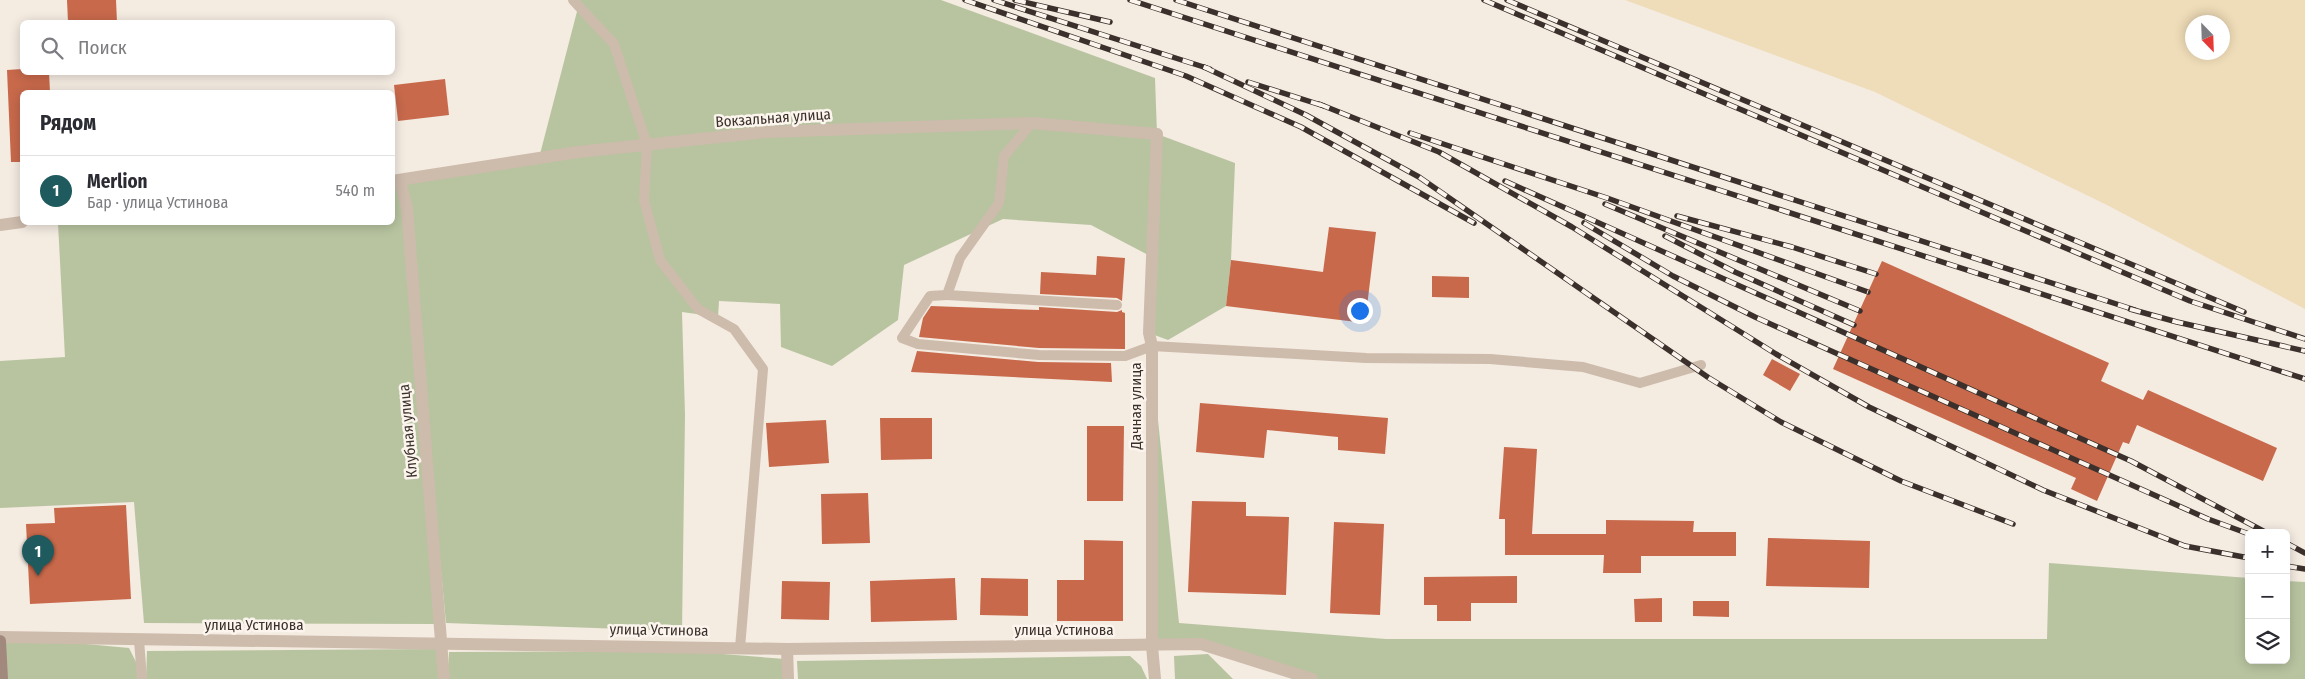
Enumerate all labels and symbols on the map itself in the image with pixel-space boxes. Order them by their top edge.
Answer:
north arrow [2185,15,2230,60]
street label: Вокзальная улица [715,105,831,131]
your location [1347,298,1373,324]
street label: Дачная улица [1127,363,1145,451]
street label: Клубная улица [395,383,421,479]
pin: 1 [22,535,54,576]
street label: улица Устинова [204,616,304,634]
street label: улица Устинова [609,620,709,640]
street label: улица Устинова [1014,621,1114,639]

